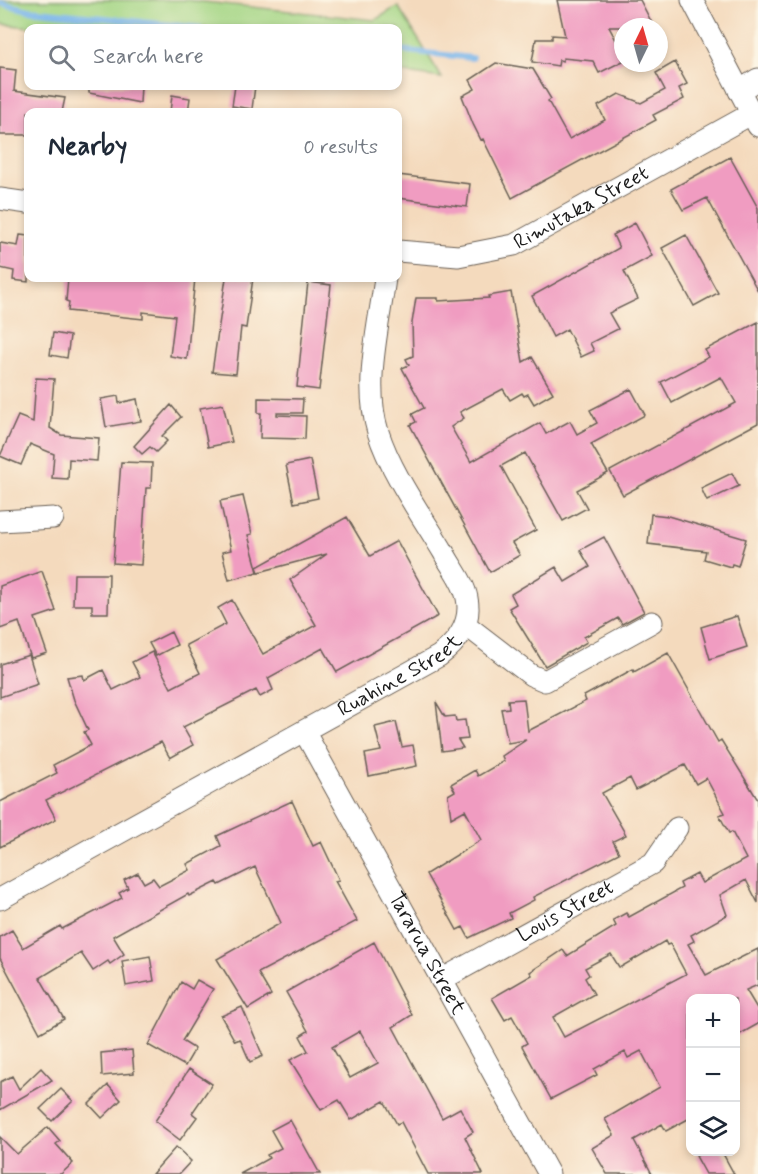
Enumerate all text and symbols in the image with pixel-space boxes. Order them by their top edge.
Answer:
north arrow [614,18,668,72]
search box [24,24,402,90]
icon: search [45,41,78,74]
text: Search here [93,43,204,71]
text: Nearby [48,130,127,164]
text: 0 results [304,134,378,161]
street label: Rimutaka Street [509,159,654,256]
street label: Ruahine Street [332,628,469,723]
street label: Louis Street [512,873,619,949]
street label: Tararua Street [382,887,472,1020]
map controls [686,994,740,1156]
button: + [686,994,740,1048]
button: − [686,1048,740,1102]
button: layers [686,1102,740,1156]

